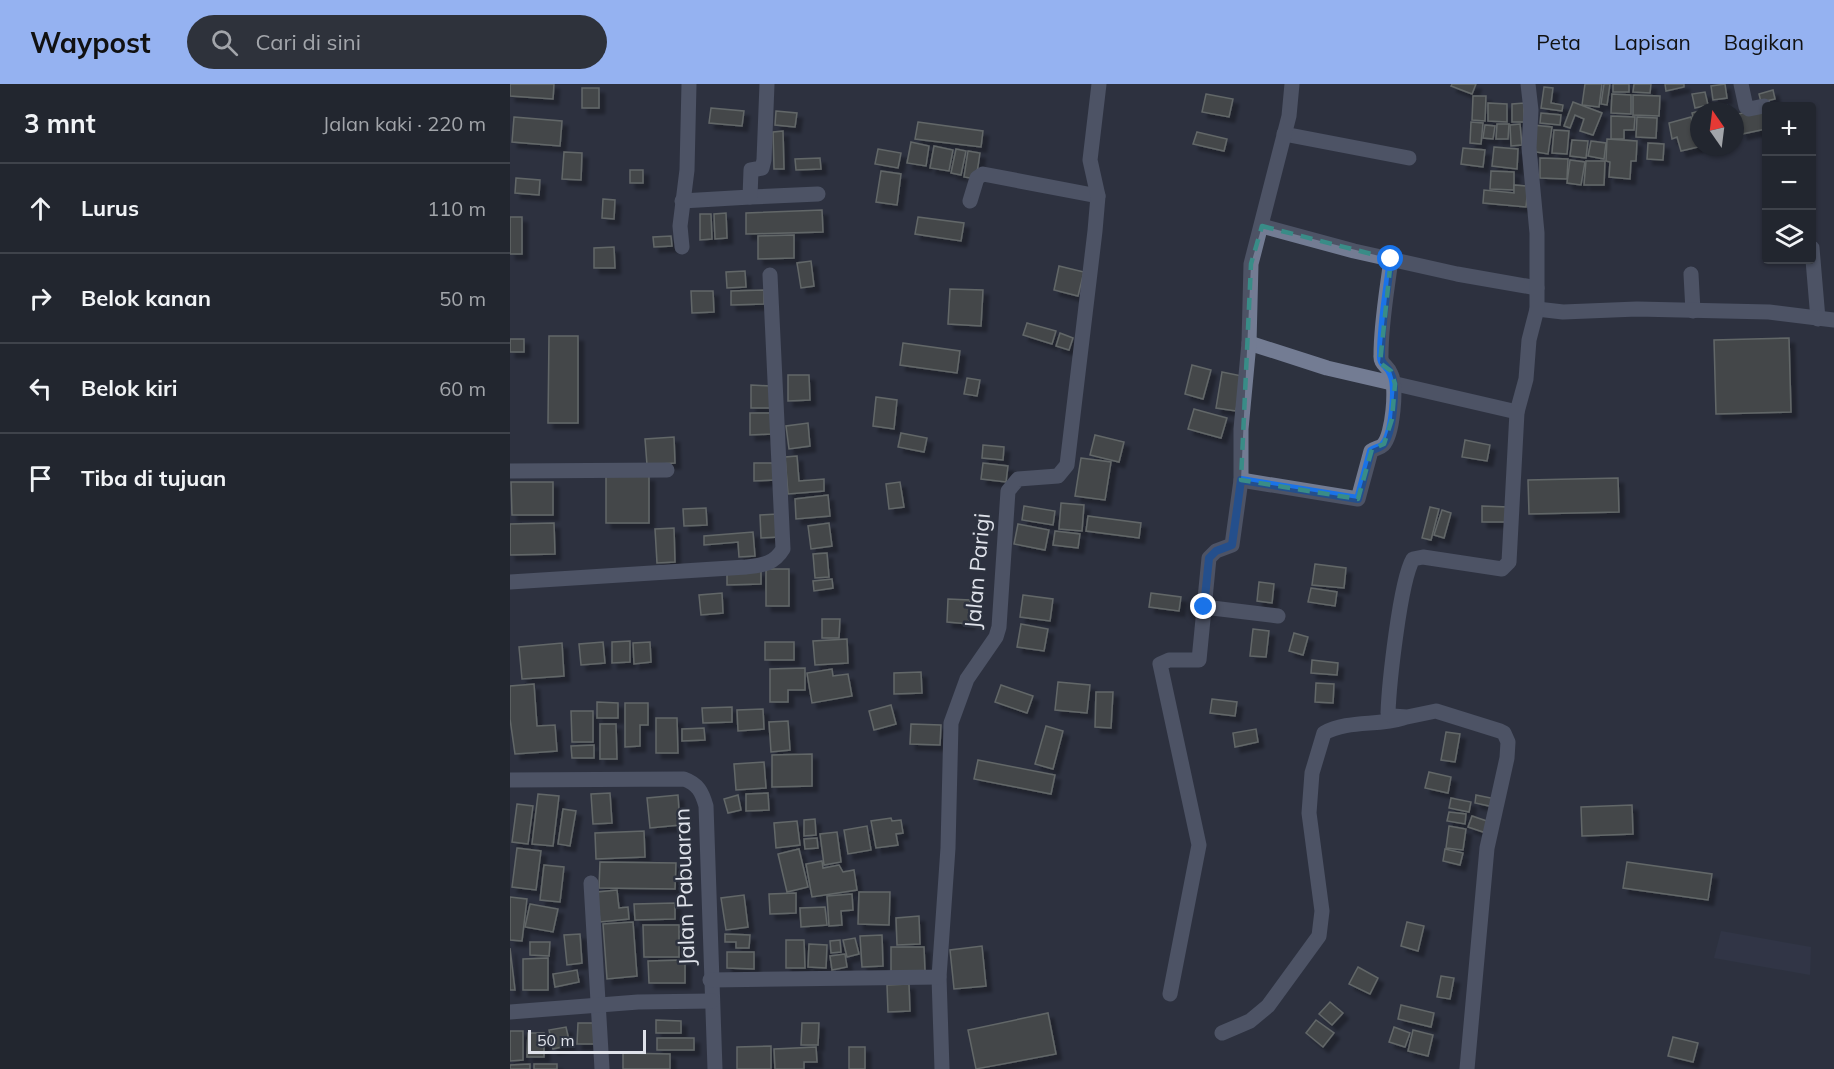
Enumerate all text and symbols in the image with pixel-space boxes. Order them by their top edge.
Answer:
search box [187,15,607,69]
text: Waypost [30,25,151,60]
icon: search [208,26,241,59]
text: Cari di sini [256,28,361,56]
text: Peta [1536,29,1581,55]
text: Lapisan [1614,29,1691,55]
text: Bagikan [1724,29,1804,55]
north arrow [1690,102,1744,156]
map controls [1762,102,1816,264]
button: + [1762,102,1816,156]
text: 3 mnt [24,107,96,140]
text: Jalan kaki · 220 m [323,111,486,136]
button: − [1762,156,1816,210]
icon: ahead [24,192,57,225]
text: Lurus [81,194,139,222]
text: 110 m [427,196,486,221]
button: layers [1762,210,1816,264]
route start [1377,245,1403,271]
icon: right [24,282,57,315]
text: Belok kanan [81,284,211,312]
text: 50 m [439,286,486,311]
icon: left [24,372,57,405]
text: Belok kiri [81,374,177,402]
text: 60 m [439,376,486,401]
icon: arrive [24,462,57,495]
text: Tiba di tujuan [81,464,226,492]
street label: Jalan Parigi [958,512,996,630]
route end [1190,593,1216,619]
street label: Jalan Pabuaran [667,808,701,966]
scale bar [528,1027,646,1054]
text: 50 m [537,1030,574,1050]

